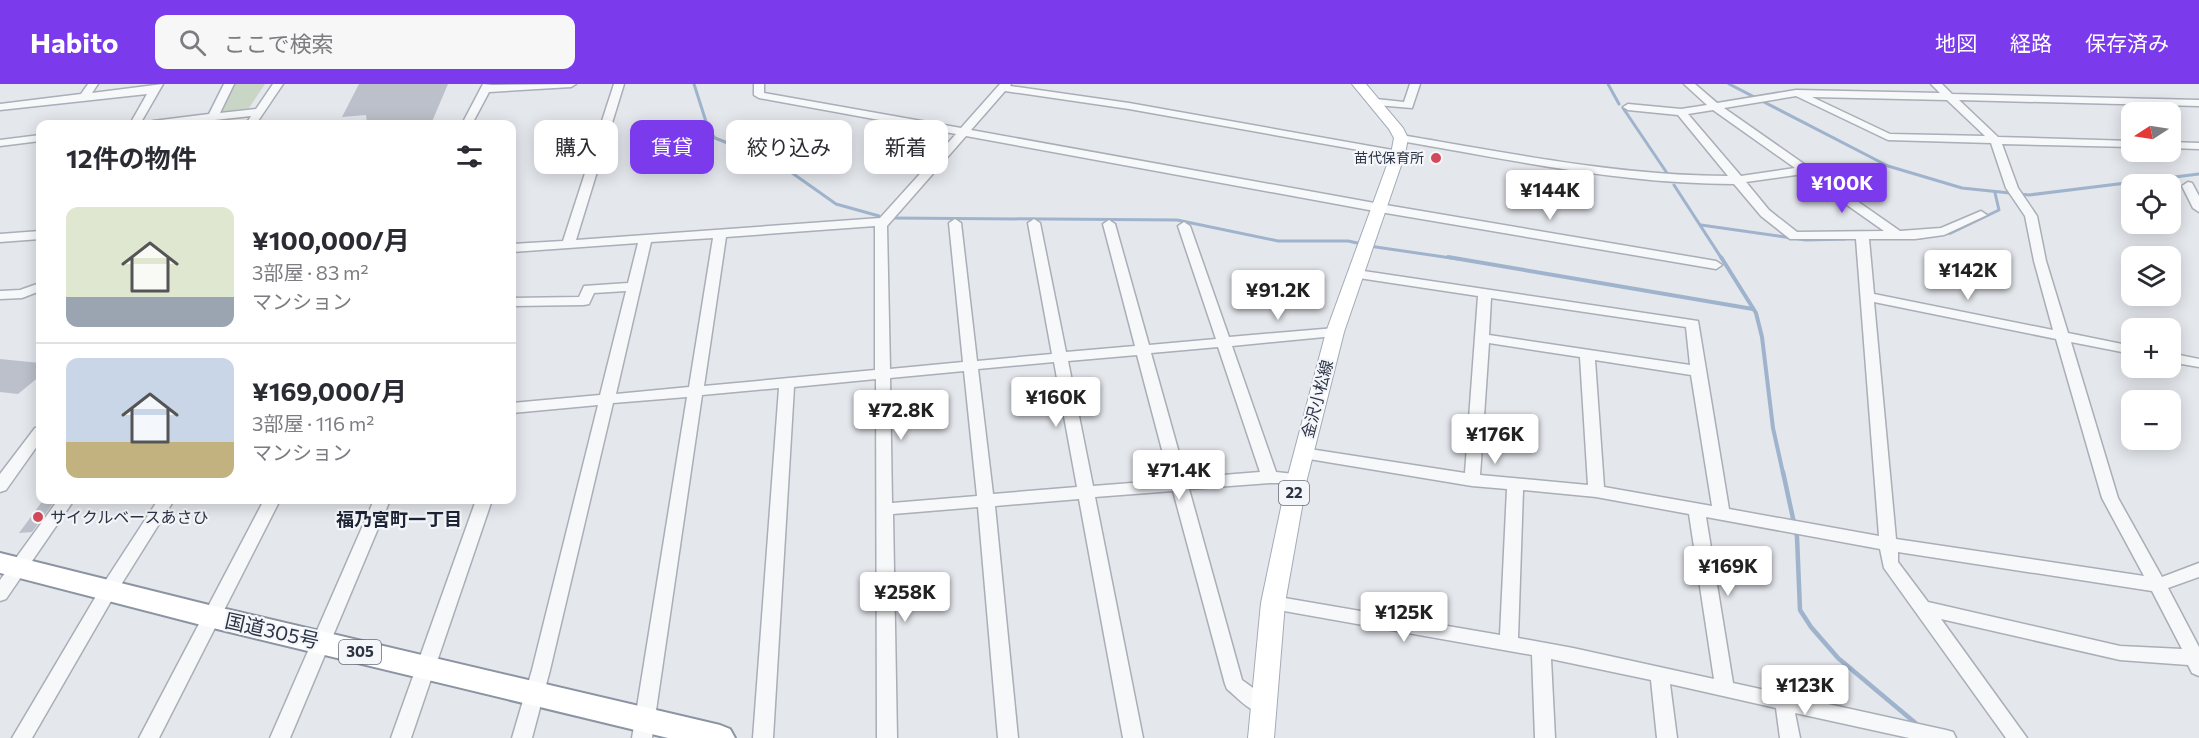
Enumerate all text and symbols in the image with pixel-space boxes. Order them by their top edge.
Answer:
search box [155,15,575,69]
text: Habito [30,25,119,59]
icon: search [176,26,209,59]
text: ここで検索 [224,30,334,57]
text: 地図 [1935,30,1977,55]
text: 経路 [2010,30,2052,55]
text: 保存済み [2085,30,2169,55]
north arrow [2121,102,2181,162]
map controls [2121,102,2181,450]
chip: 購入 [534,120,618,174]
chip: 賃貸 [630,120,714,174]
chip: 絞り込み [726,120,852,174]
chip: 新着 [864,120,948,174]
icon: filters [453,140,486,173]
text: 12件の物件 [66,142,197,173]
place label: 苗代保育所 [1354,149,1424,166]
marker: 苗代保育所 [1429,151,1443,165]
pin: ¥100K [1800,163,1884,214]
pin: ¥144K [1508,170,1592,221]
text: ¥100K [1811,170,1873,194]
button: locate [2121,174,2181,234]
text: ¥144K [1520,177,1580,201]
text: ¥100,000/月 [252,224,410,255]
icon: home [114,231,186,303]
button: layers [2121,246,2181,306]
pin: ¥142K [1926,250,2010,301]
text: ¥142K [1938,257,1998,281]
text: 3部屋 · 83 m² [252,260,369,284]
pin: ¥91.2K [1229,270,1327,321]
text: ¥91.2K [1246,277,1310,301]
text: マンション [252,289,352,313]
button: + [2121,318,2181,378]
street label: 金沢小松線 [1297,358,1336,440]
text: ¥169,000/月 [252,375,407,406]
pin: ¥160K [1014,377,1098,428]
icon: home [114,382,186,454]
text: ¥160K [1025,384,1087,408]
pin: ¥72.8K [852,390,950,441]
button: − [2121,390,2181,450]
text: ¥72.8K [868,397,934,421]
text: 3部屋 · 116 m² [252,411,374,435]
pin: ¥176K [1453,414,1537,465]
text: ¥176K [1465,421,1525,445]
text: マンション [252,440,352,464]
pin: ¥71.4K [1130,450,1228,501]
text: ¥71.4K [1147,457,1211,481]
road number: 22 [1279,481,1309,505]
place label: サイクルベースあさひ [50,507,208,526]
district label: 福乃宮町一丁目 [336,508,462,530]
marker: サイクルベースあさひ [31,510,45,524]
pin: ¥169K [1686,546,1770,597]
text: ¥169K [1698,553,1758,577]
pin: ¥258K [863,572,947,623]
text: ¥258K [874,579,936,603]
pin: ¥125K [1362,592,1446,643]
text: ¥125K [1375,599,1433,623]
street label: 国道305号 [223,608,322,653]
road number: 305 [339,640,381,664]
pin: ¥123K [1763,665,1847,716]
text: ¥123K [1776,672,1834,696]

